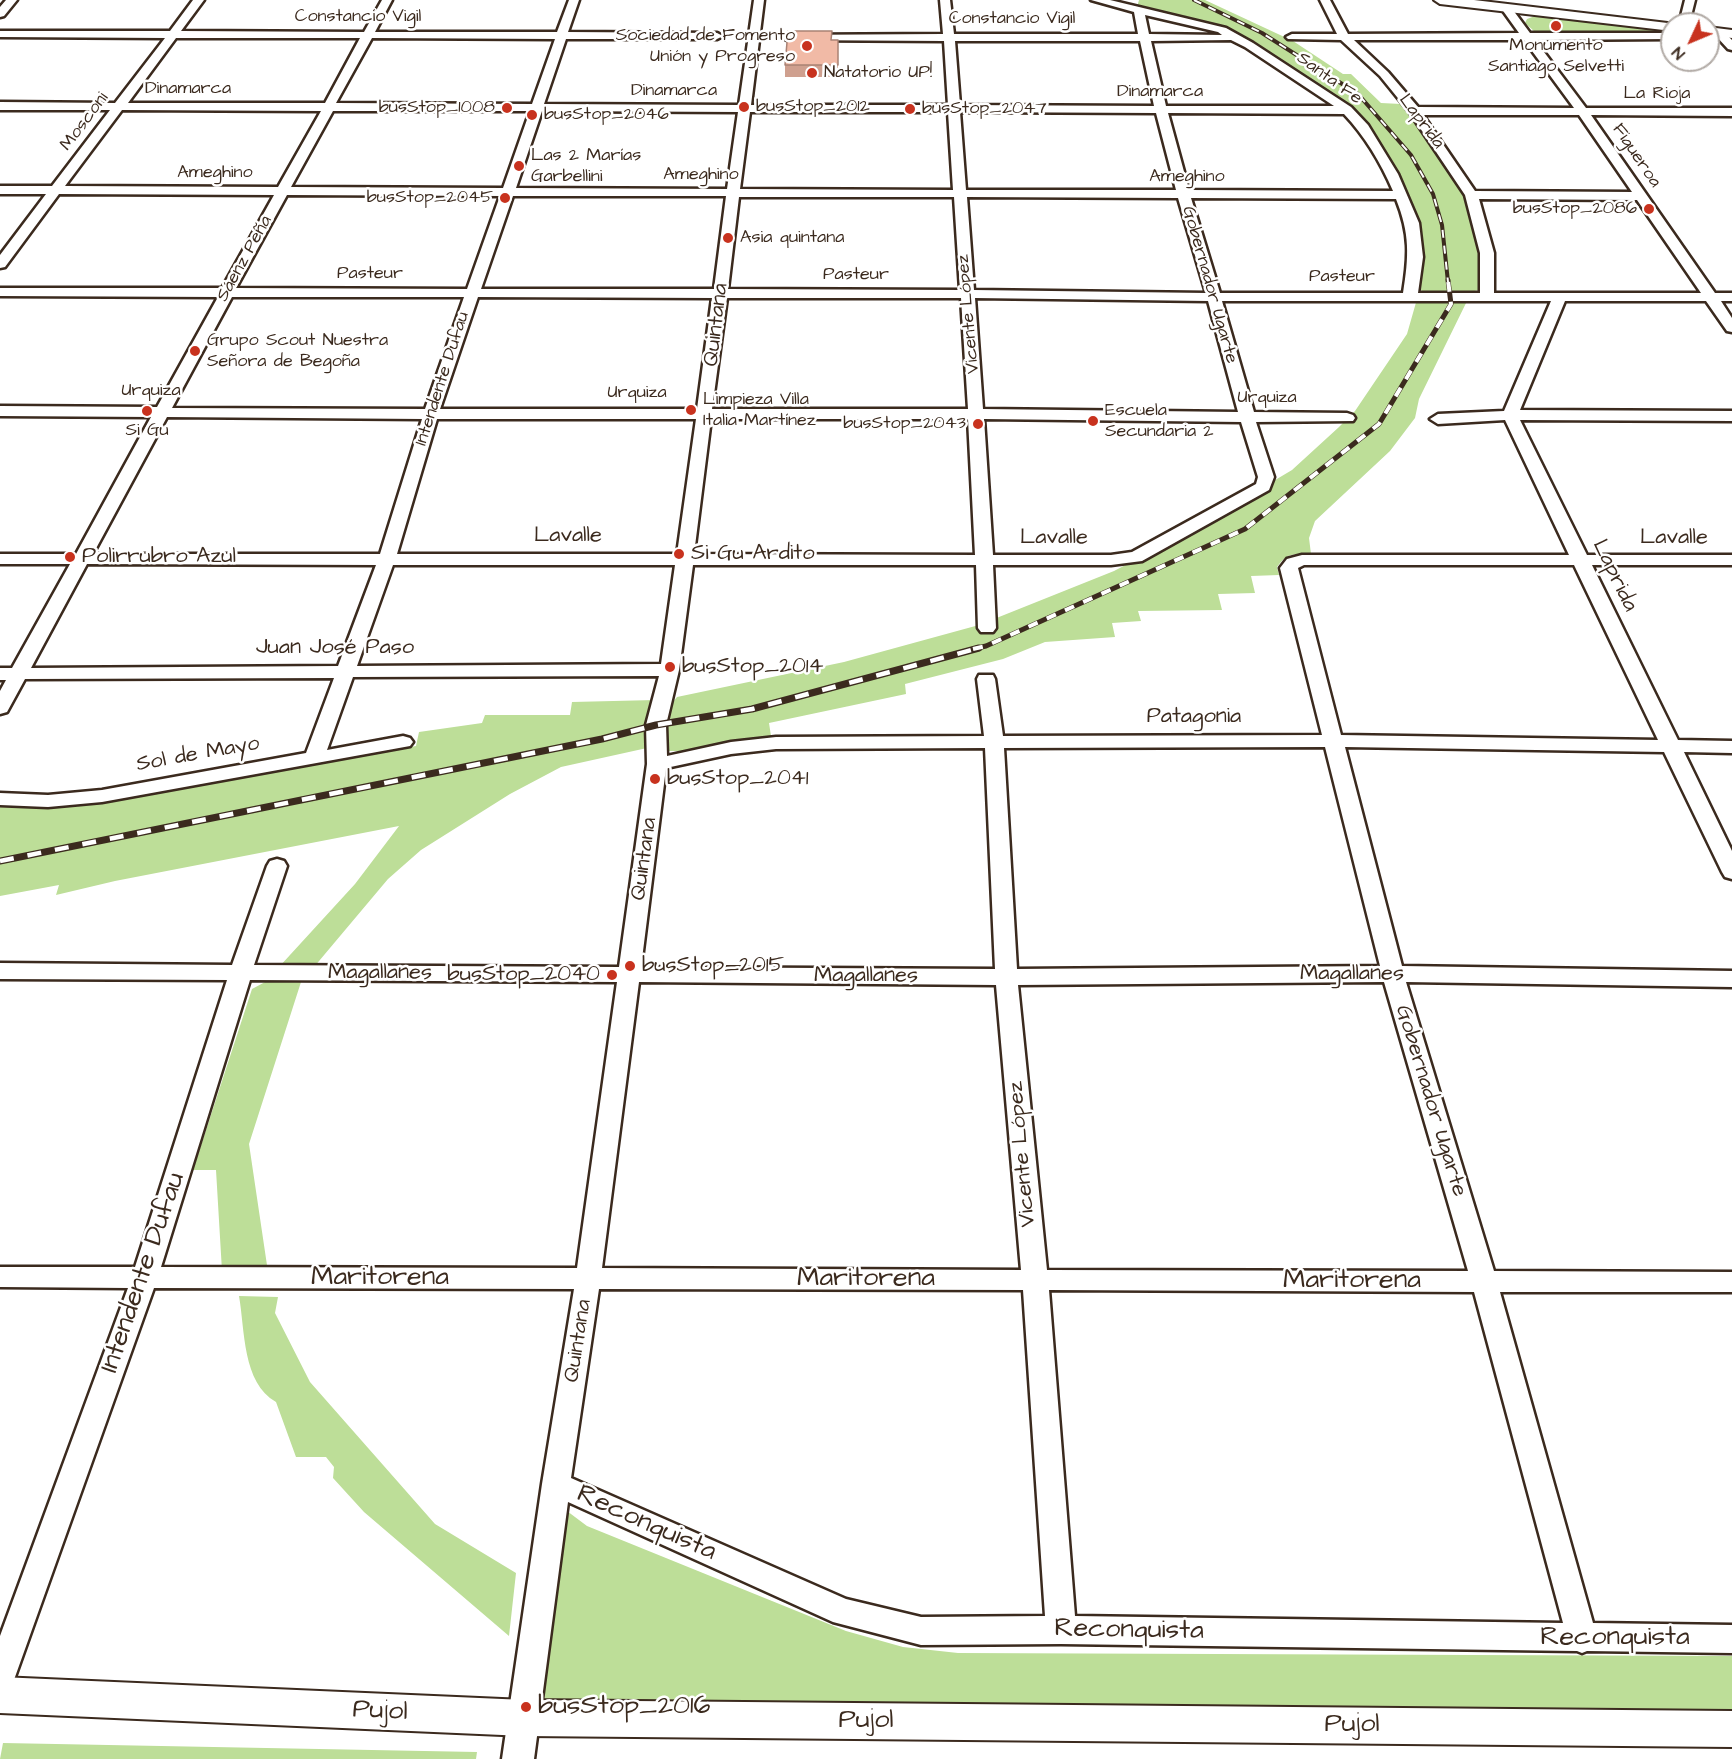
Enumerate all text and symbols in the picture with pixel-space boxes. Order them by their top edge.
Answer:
street label: Constancio Vigil [295,6,421,28]
street label: Constancio Vigil [949,8,1075,30]
north arrow [1660,12,1720,72]
marker: Monumento Santiago Selvetti [1549,19,1563,33]
place label: Sociedad de Fomento Unión y Progreso [616,25,795,68]
place label: Monumento Santiago Selvetti [1488,35,1624,78]
marker: Sociedad de Fomento Unión y Progreso [800,39,814,53]
text: N [1667,42,1690,64]
street label: Santa Fe [1292,48,1366,110]
place label: Natatorio UP! [824,62,932,84]
marker: Natatorio UP! [805,66,819,80]
street label: Dinamarca [145,78,231,100]
street label: Dinamarca [631,80,717,102]
street label: Dinamarca [1117,81,1203,103]
street label: La Rioja [1624,83,1690,105]
street label: Mosconi [56,89,114,155]
street label: Laprida [1394,90,1448,154]
place label: busStop_2012 [756,96,870,118]
place label: busStop_1008 [379,97,495,119]
place label: busStop_2047 [922,98,1047,120]
marker: busStop_2012 [737,100,751,114]
marker: busStop_1008 [500,101,514,115]
marker: busStop_2047 [903,102,917,116]
place label: busStop_2046 [544,104,669,126]
marker: busStop_2046 [525,108,539,122]
street label: Figueroa [1607,120,1665,192]
place label: Las 2 Marías Garbellini [531,145,641,188]
marker: Las 2 Marías Garbellini [512,159,526,173]
street label: Ameghino [177,162,253,184]
street label: Ameghino [663,164,739,186]
street label: Ameghino [1149,166,1225,188]
place label: busStop_2045 [367,187,493,209]
marker: busStop_2045 [498,191,512,205]
place label: busStop_2086 [1513,198,1637,220]
marker: busStop_2086 [1642,202,1656,216]
street label: Gobernador Ugarte [1176,204,1242,366]
street label: Sáenz Peña [213,212,277,306]
place label: Asia quintana [740,227,844,249]
marker: Asia quintana [721,231,735,245]
street label: Vicente López [953,253,985,375]
street label: Pasteur [337,263,403,285]
street label: Pasteur [823,264,889,286]
street label: Pasteur [1309,266,1375,288]
street label: Quintana [699,282,735,368]
street label: Intendente Dufau [411,309,475,449]
place label: Grupo Scout Nuestra Señora de Begoña [207,330,388,372]
marker: Grupo Scout Nuestra Señora de Begoña [188,344,202,358]
street label: Urquiza [121,380,181,402]
street label: Urquiza [607,382,667,404]
street label: Urquiza [1237,387,1297,409]
place label: Limpieza Villa Italia Martínez [703,389,816,432]
place label: Escuela Secundaria 2 [1105,400,1214,442]
marker: Limpieza Villa Italia Martínez [684,403,698,417]
marker: Si Gu [140,404,154,418]
place label: busStop_2043 [843,413,966,435]
marker: Escuela Secundaria 2 [1086,414,1100,428]
marker: busStop_2043 [971,417,985,431]
place label: Si Gu [125,420,169,442]
street label: Lavalle [534,523,602,549]
street label: Lavalle [1020,525,1088,551]
street label: Lavalle [1640,525,1708,551]
street label: Laprida [1585,536,1643,616]
place label: Si Gu Ardito [691,541,815,567]
place label: Polirrubro Azul [82,544,236,570]
marker: Si Gu Ardito [672,547,686,561]
marker: Polirrubro Azul [63,550,77,564]
street label: Juan José Paso [256,635,414,661]
place label: busStop_2014 [682,654,824,680]
marker: busStop_2014 [663,660,677,674]
street label: Patagonia [1147,704,1241,730]
street label: Sol de Mayo [134,731,262,779]
place label: busStop_2041 [667,766,809,792]
marker: busStop_2041 [648,772,662,786]
street label: Quintana [626,816,664,902]
place label: busStop_2015 [642,953,784,979]
marker: busStop_2015 [623,959,637,973]
street label: Magallanes [328,960,432,986]
street label: Magallanes [1300,961,1404,987]
place label: busStop_2040 [447,962,600,988]
street label: Magallanes [814,963,918,989]
marker: busStop_2040 [605,968,619,982]
street label: Gobernador Ugarte [1388,1002,1472,1200]
street label: Vicente López [1003,1080,1043,1228]
street label: Intendente Dufau [95,1169,193,1377]
street label: Maritorena [311,1262,449,1294]
street label: Maritorena [797,1263,935,1295]
street label: Maritorena [1283,1265,1421,1297]
street label: Quintana [559,1298,599,1384]
street label: Reconquista [571,1479,721,1569]
street label: Reconquista [1054,1613,1204,1649]
street label: Reconquista [1540,1622,1690,1654]
place label: busStop_2016 [538,1691,710,1723]
street label: Pujol [352,1694,408,1730]
marker: busStop_2016 [519,1700,533,1714]
street label: Pujol [838,1705,894,1737]
street label: Pujol [1324,1709,1380,1741]

